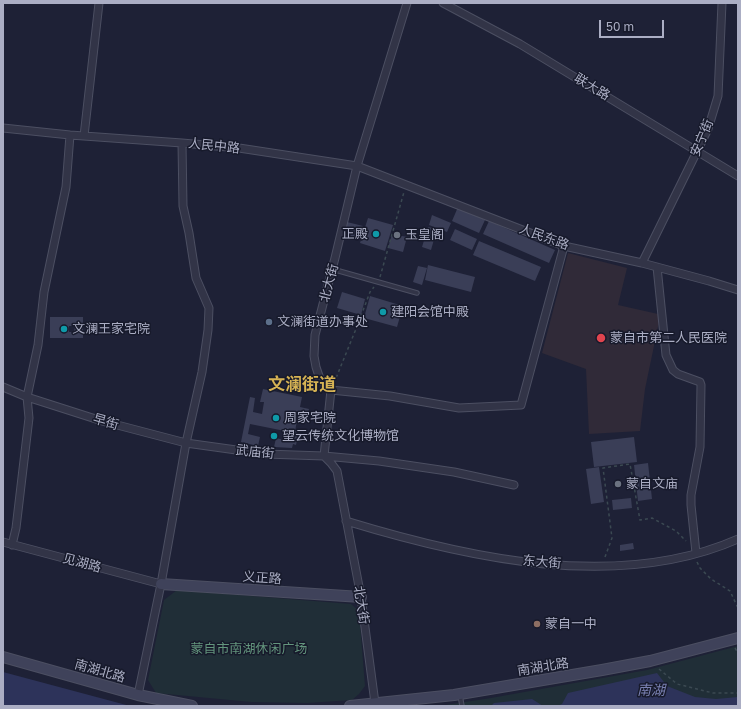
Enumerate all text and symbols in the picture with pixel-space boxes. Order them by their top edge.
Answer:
scale bar [601,12,666,38]
text: 50 m [606,19,634,34]
street label: 联大路 [571,70,613,104]
street label: 安宁街 [687,117,717,159]
street label: 人民中路 [187,136,241,156]
street label: 人民东路 [517,221,571,253]
place label: 正殿 [342,226,368,242]
place label: 玉皇阁 [405,227,444,243]
marker: 正殿 [371,229,381,239]
marker: 玉皇阁 [392,230,402,240]
street label: 北大街 [316,262,342,304]
place label: 建阳会馆中殿 [391,304,469,320]
marker: 建阳会馆中殿 [378,307,388,317]
place label: 文澜街道办事处 [277,314,368,330]
marker: 文澜街道办事处 [264,317,274,327]
place label: 文澜王家宅院 [72,321,150,337]
marker: 文澜王家宅院 [59,324,69,334]
place label: 蒙自市第二人民医院 [610,330,727,346]
marker: 蒙自市第二人民医院 [595,332,607,344]
district label: 文澜街道 [268,375,336,395]
place label: 周家宅院 [284,410,336,426]
street label: 早街 [91,411,121,433]
marker: 周家宅院 [271,413,281,423]
place label: 望云传统文化博物馆 [282,428,399,444]
marker: 望云传统文化博物馆 [269,431,279,441]
street label: 武庙街 [235,442,275,462]
place label: 蒙自文庙 [626,476,678,492]
marker: 蒙自文庙 [613,479,623,489]
street label: 见湖路 [61,550,103,576]
street label: 东大街 [522,553,562,571]
street label: 义正路 [242,569,282,587]
street label: 北大街 [350,585,372,625]
place label: 蒙自一中 [545,616,597,632]
marker: 蒙自一中 [532,619,542,629]
park label: 蒙自市南湖休闲广场 [191,641,307,657]
street label: 南湖北路 [516,655,570,679]
street label: 南湖北路 [73,656,127,686]
water label: 南湖 [637,683,665,699]

